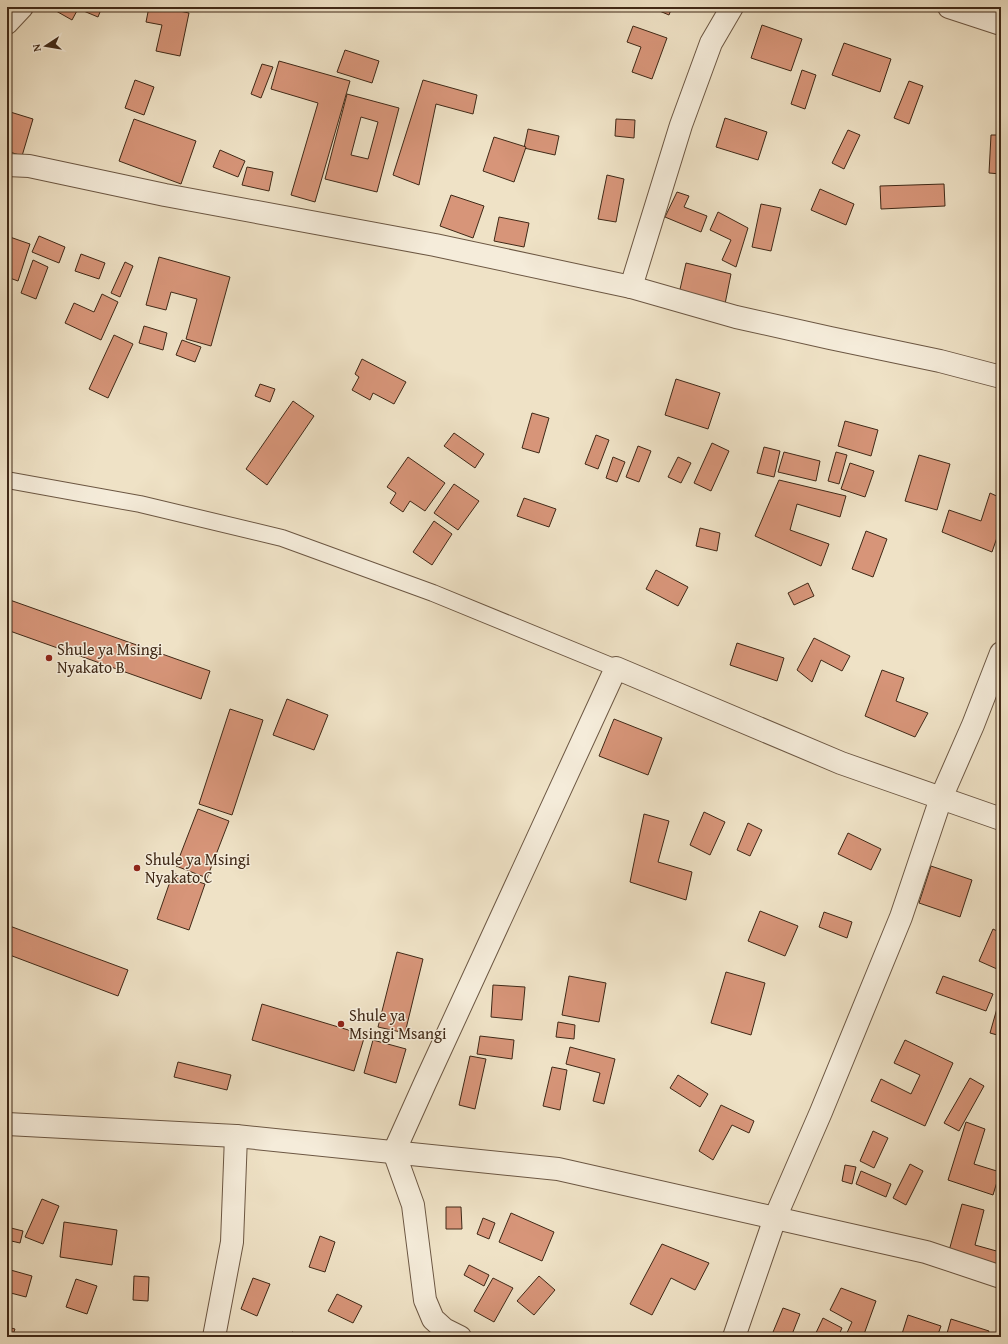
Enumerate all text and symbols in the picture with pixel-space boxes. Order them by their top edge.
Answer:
north arrow [26,26,66,66]
text: N [27,42,45,53]
place label: Shule ya Msingi Nyakato B [57,637,163,679]
marker: Shule ya Msingi Nyakato B [44,653,54,663]
place label: Shule ya Msingi Nyakato C [145,847,251,889]
marker: Shule ya Msingi Nyakato C [132,863,142,873]
place label: Shule ya Msingi Msangi [349,1003,447,1045]
marker: Shule ya Msingi Msangi [336,1019,346,1029]

